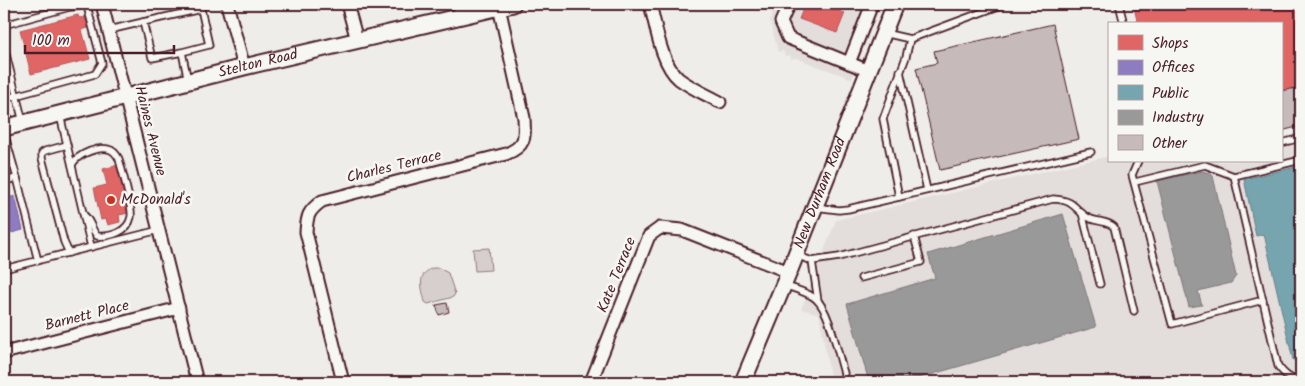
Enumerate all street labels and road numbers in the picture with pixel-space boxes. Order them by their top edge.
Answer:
street label: Stelton Road [216,43,301,85]
street label: Haines Avenue [127,83,173,179]
street label: New Durham Road [787,133,853,252]
street label: Charles Terrace [344,144,444,190]
street label: Kate Terrace [591,233,643,316]
street label: Barnett Place [42,294,132,338]

